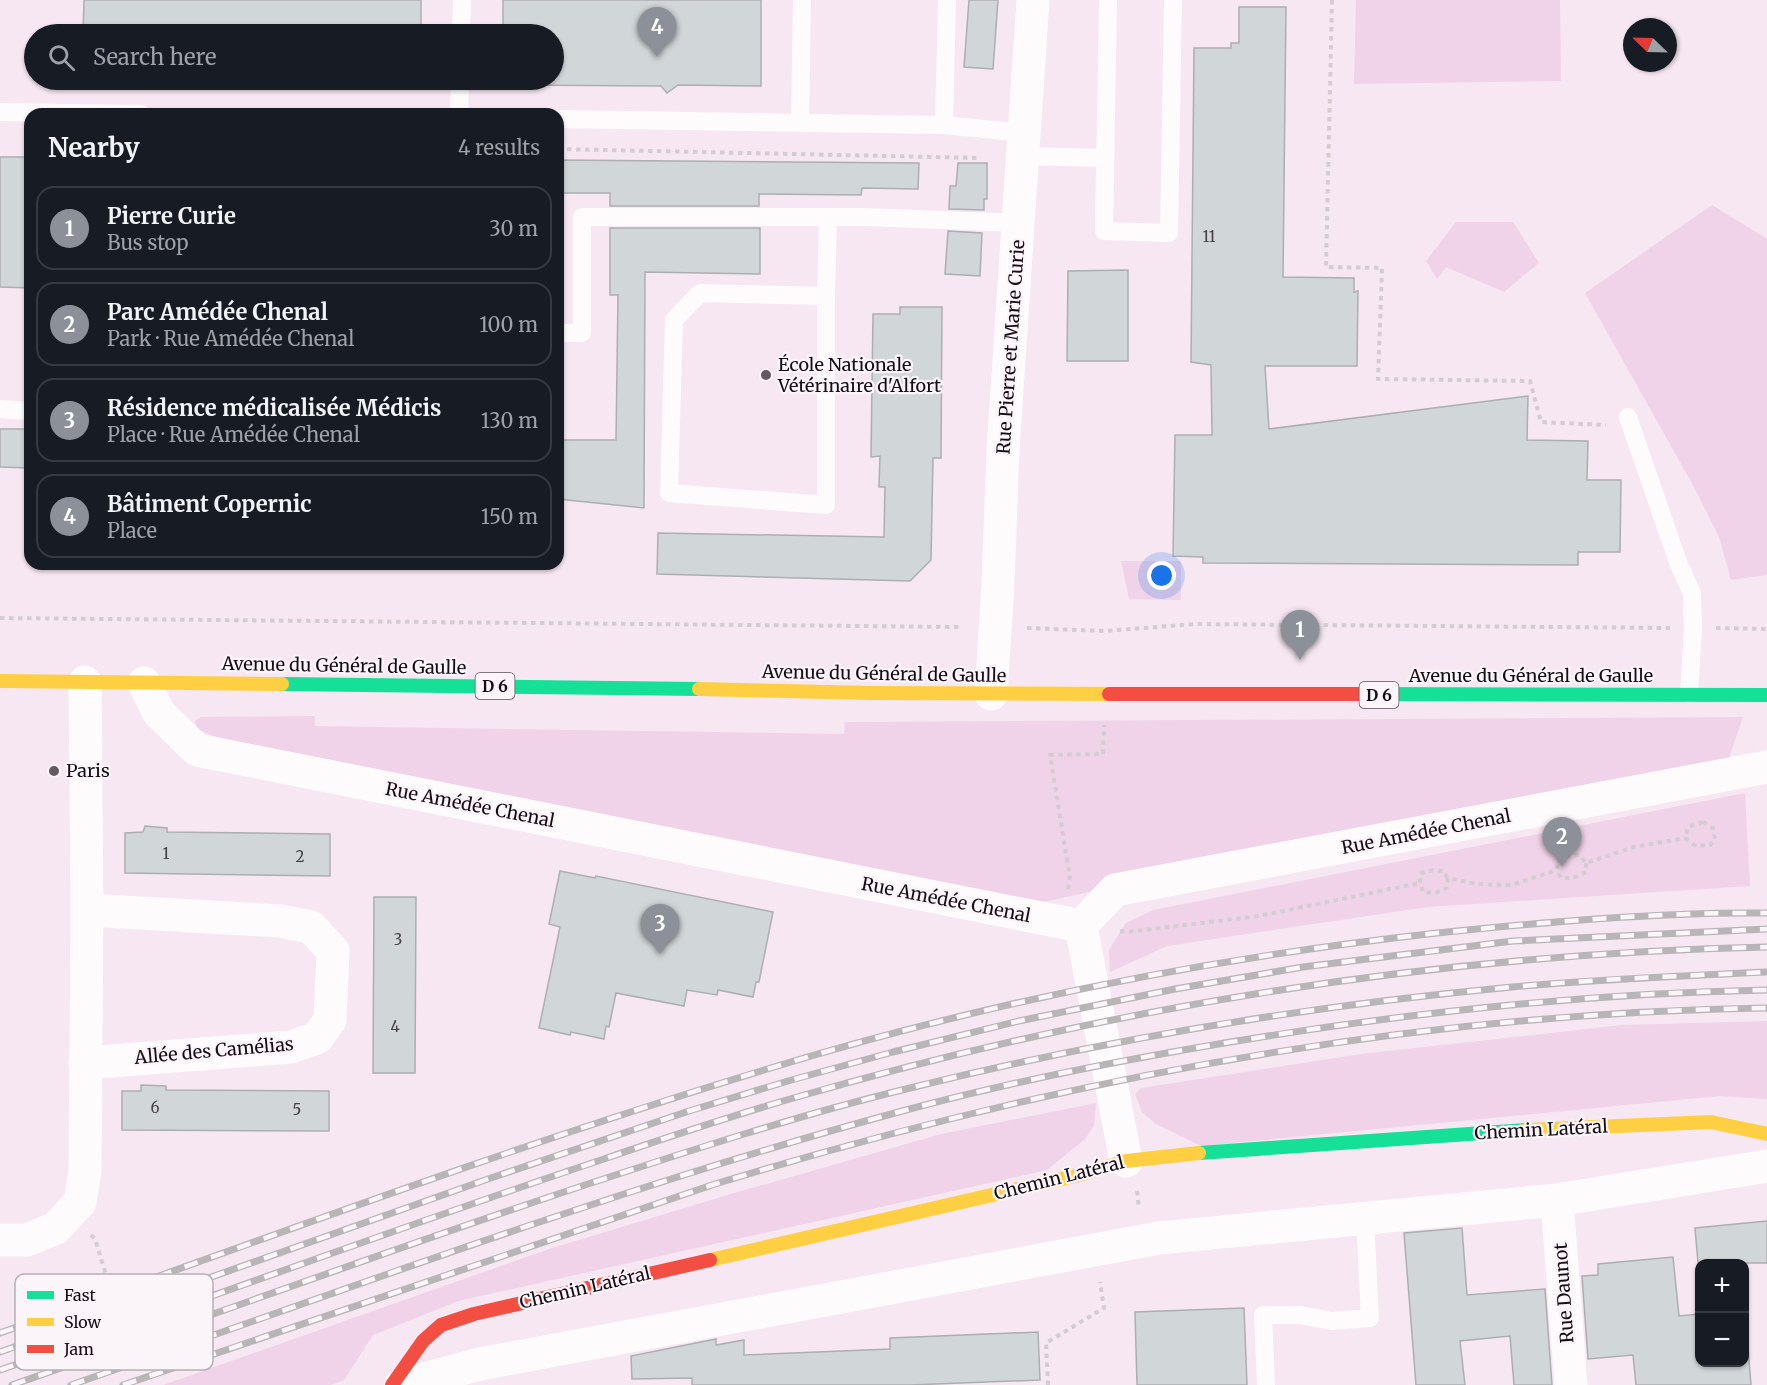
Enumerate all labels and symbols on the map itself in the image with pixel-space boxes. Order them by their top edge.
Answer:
pin: 4 [638,8,676,57]
north arrow [1623,18,1677,72]
house number: 11 [1202,227,1216,246]
street label: Rue Pierre et Marie Curie [992,239,1029,455]
place label: École Nationale Vétérinaire d'Alfort [777,353,941,397]
marker: École Nationale Vétérinaire d'Alfort [759,368,773,382]
your location [1147,561,1176,590]
pin: 1 [1280,610,1320,660]
street label: Avenue du Général de Gaulle [221,652,466,679]
street label: Avenue du Général de Gaulle [761,660,1006,687]
street label: Avenue du Général de Gaulle [1408,664,1653,687]
road number: D 6 [476,673,514,699]
road number: D 6 [1360,682,1398,708]
place label: Paris [66,759,110,782]
marker: Paris [47,764,61,778]
street label: Rue Amédée Chenal [383,777,557,832]
street label: Rue Amédée Chenal [1339,804,1513,859]
pin: 2 [1542,818,1582,867]
house number: 1 [163,844,170,863]
house number: 2 [296,847,305,866]
street label: Rue Amédée Chenal [859,872,1033,927]
pin: 3 [640,904,680,954]
house number: 3 [394,930,402,949]
house number: 4 [390,1017,400,1036]
street label: Allée des Camélias [132,1032,295,1069]
house number: 6 [150,1098,160,1117]
house number: 5 [293,1100,301,1119]
street label: Chemin Latéral [1474,1115,1609,1144]
street label: Chemin Latéral [991,1150,1127,1205]
street label: Rue Daunot [1549,1242,1578,1344]
street label: Chemin Latéral [517,1261,653,1314]
legend [15,1274,213,1370]
text: Fast [64,1285,97,1305]
text: Slow [64,1312,102,1332]
text: Jam [63,1339,94,1359]

